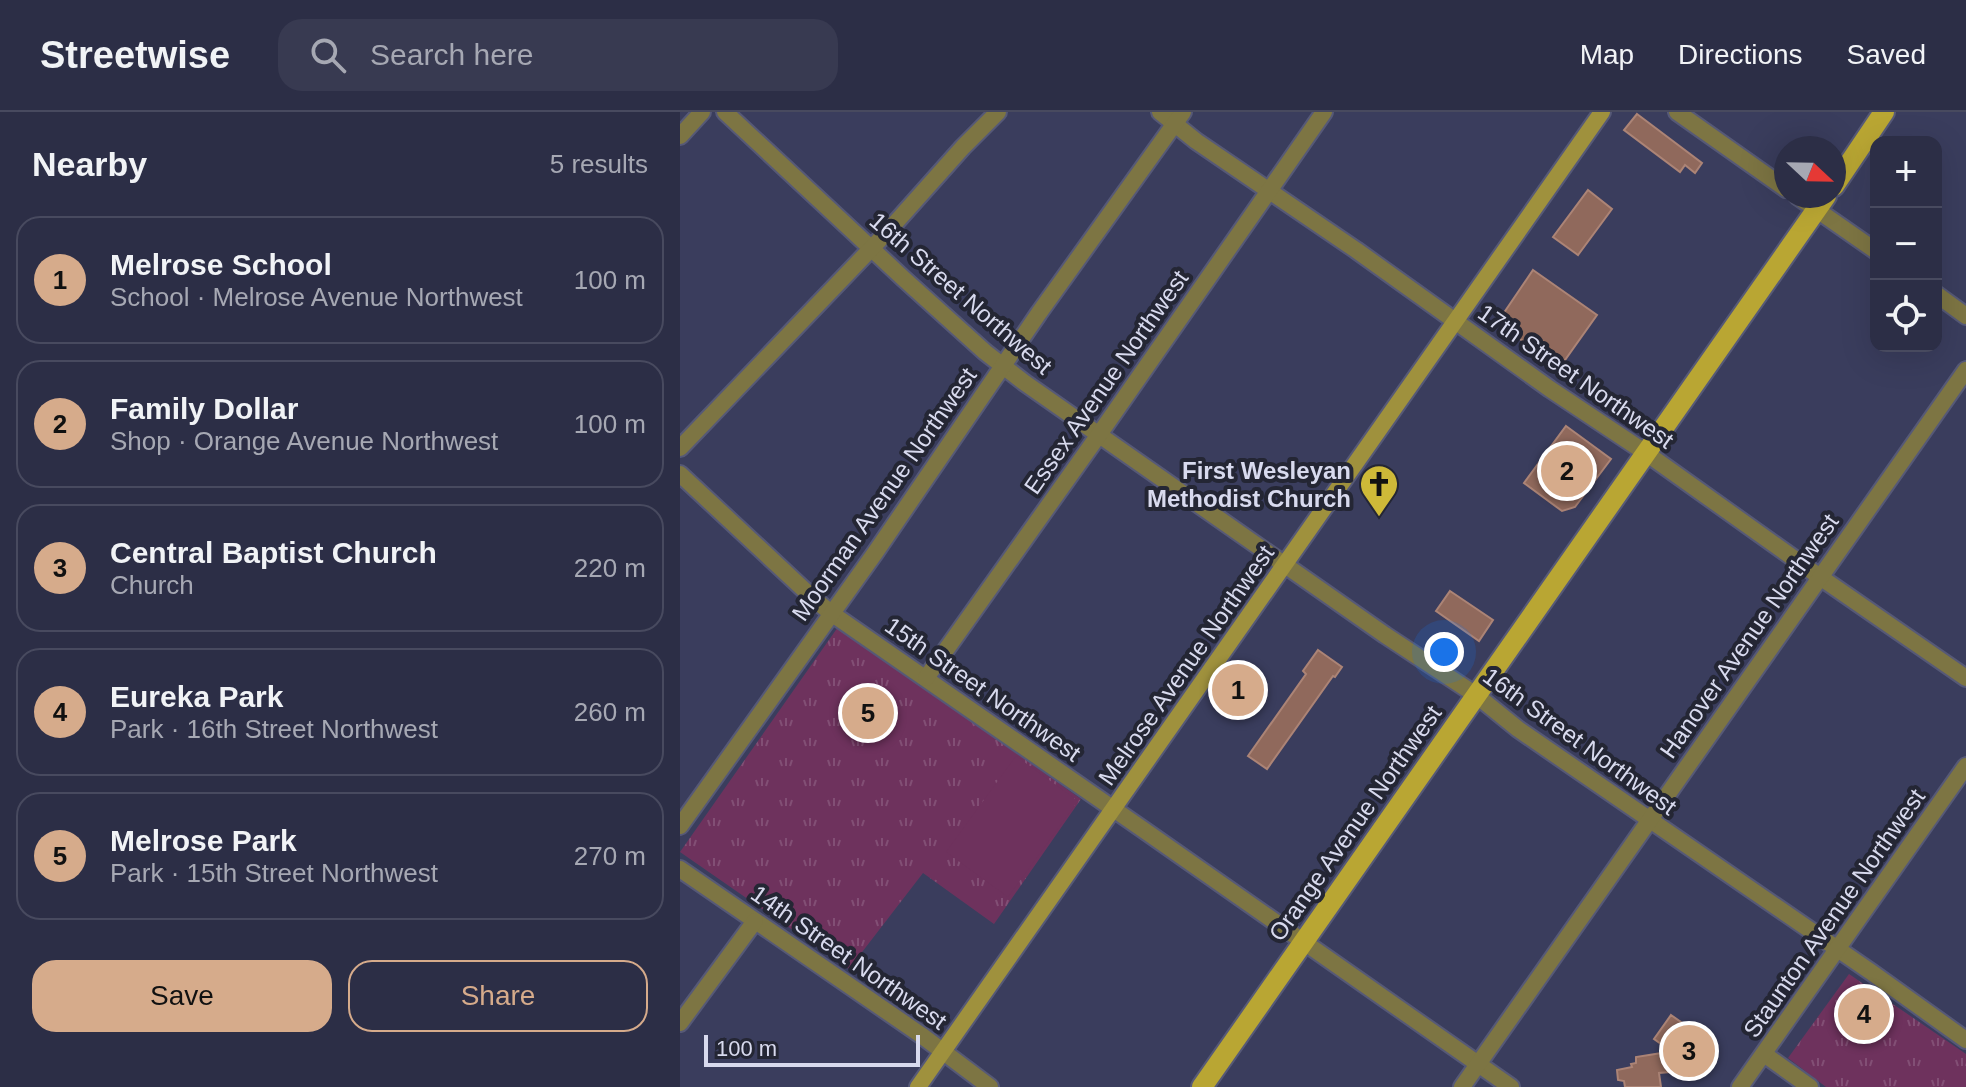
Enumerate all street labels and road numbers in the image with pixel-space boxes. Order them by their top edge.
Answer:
street label: 16th Street Northwest [865,207,1058,380]
street label: Essex Avenue Northwest [1019,265,1194,499]
street label: 17th Street Northwest [1473,298,1679,454]
street label: Moorman Avenue Northwest [786,362,982,626]
street label: Hanover Avenue Northwest [1654,509,1844,763]
street label: Melrose Avenue Northwest [1093,540,1279,790]
street label: 15th Street Northwest [880,611,1086,767]
street label: 16th Street Northwest [1478,662,1682,820]
street label: Orange Avenue Northwest [1263,700,1447,946]
street label: Staunton Avenue Northwest [1738,783,1930,1042]
street label: 14th Street Northwest [746,879,952,1035]

